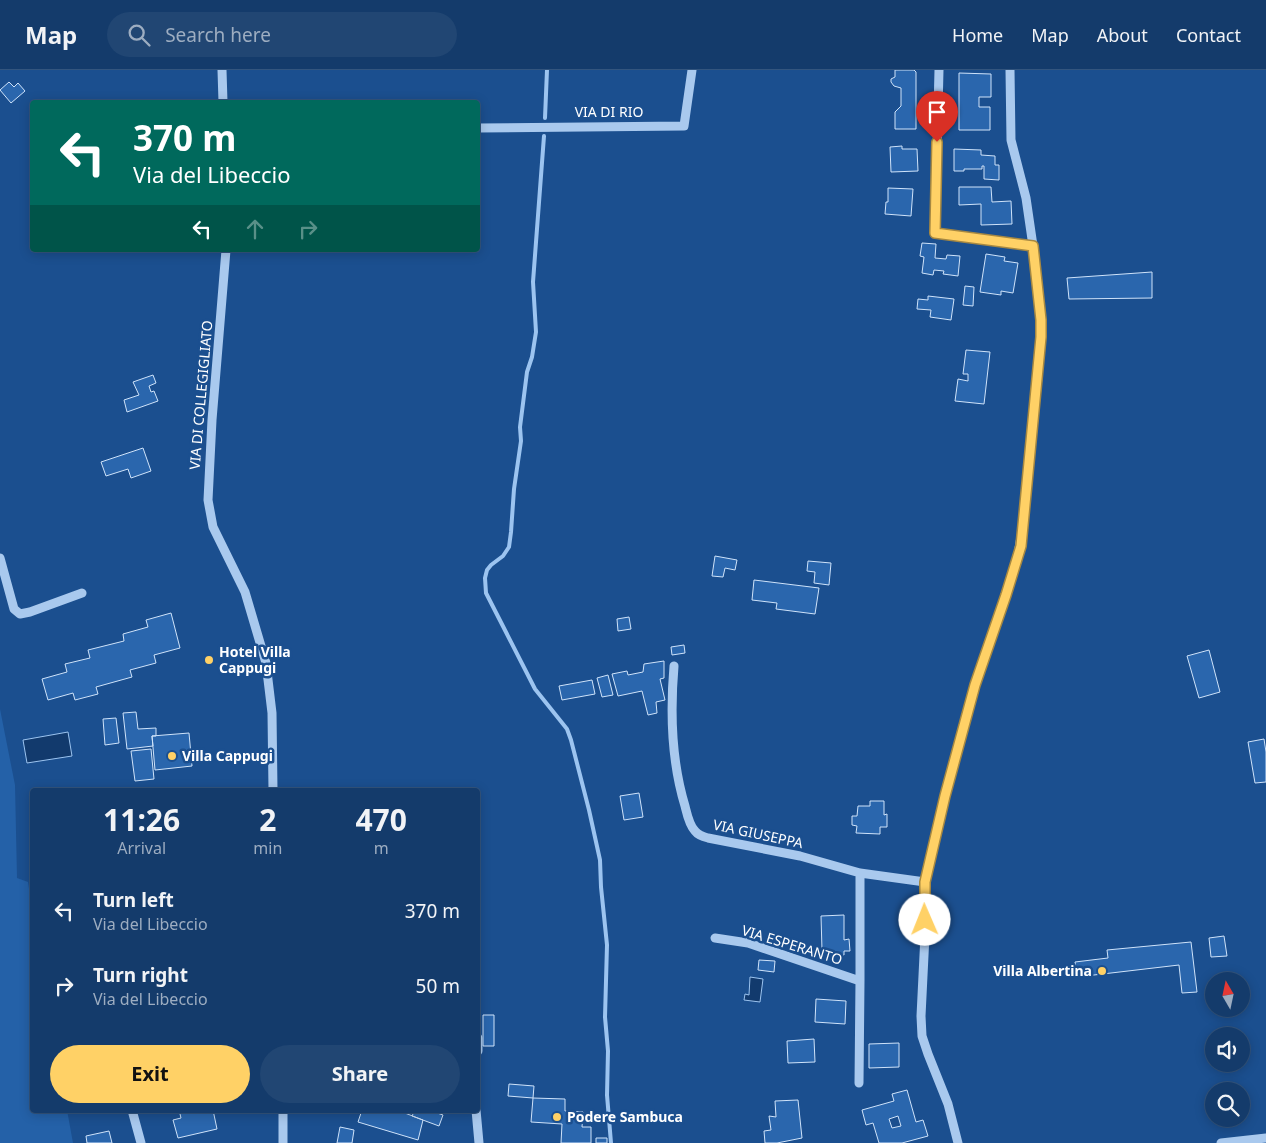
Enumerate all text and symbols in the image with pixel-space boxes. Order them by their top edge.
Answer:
search box [107,12,457,57]
text: Map [25,18,77,51]
icon: search [125,21,153,49]
text: Search here [165,22,271,48]
text: Home [952,23,1003,47]
text: Map [1031,23,1069,47]
text: About [1097,23,1148,47]
text: Contact [1176,23,1241,47]
pin [916,91,958,142]
icon: arrive [923,98,951,126]
street label: VIA DI RIO [575,102,643,121]
text: 370 m [133,114,236,161]
icon: left [50,120,115,185]
text: Via del Libeccio [133,159,291,189]
icon: left [188,215,216,243]
icon: ahead [241,215,269,243]
icon: right [294,215,322,243]
street label: VIA DI COLLEGIGLIATO [185,319,217,470]
place label: Hotel Villa Cappugi [219,642,291,677]
marker: Hotel Villa Cappugi [203,654,215,666]
place label: Villa Cappugi [182,746,273,765]
marker: Villa Cappugi [166,750,178,762]
text: 11:26 [103,799,180,840]
text: 2 [259,799,276,840]
text: 470 [355,799,407,840]
street label: VIA GIUSEPPA [711,815,805,852]
text: Arrival [117,837,166,859]
text: min [253,837,282,859]
text: m [374,837,389,859]
text: Turn left [93,887,174,913]
position arrow [898,893,950,945]
icon: left [50,897,78,925]
text: 370 m [405,898,460,924]
text: Via del Libeccio [93,913,208,935]
street label: VIA ESPERANTO [740,920,845,969]
place label: Villa Albertina [993,961,1092,980]
text: Turn right [93,962,188,988]
marker: Villa Albertina [1096,965,1108,977]
icon: right [50,972,78,1000]
north arrow [1205,972,1250,1018]
map controls [1205,972,1250,1127]
text: 50 m [416,973,460,999]
text: Via del Libeccio [93,988,208,1010]
button: sound [1205,1027,1250,1072]
button: Exit [50,1045,250,1103]
button: Share [260,1045,460,1103]
button: search [1205,1082,1250,1127]
place label: Podere Sambuca [567,1107,683,1126]
marker: Podere Sambuca [551,1111,563,1123]

